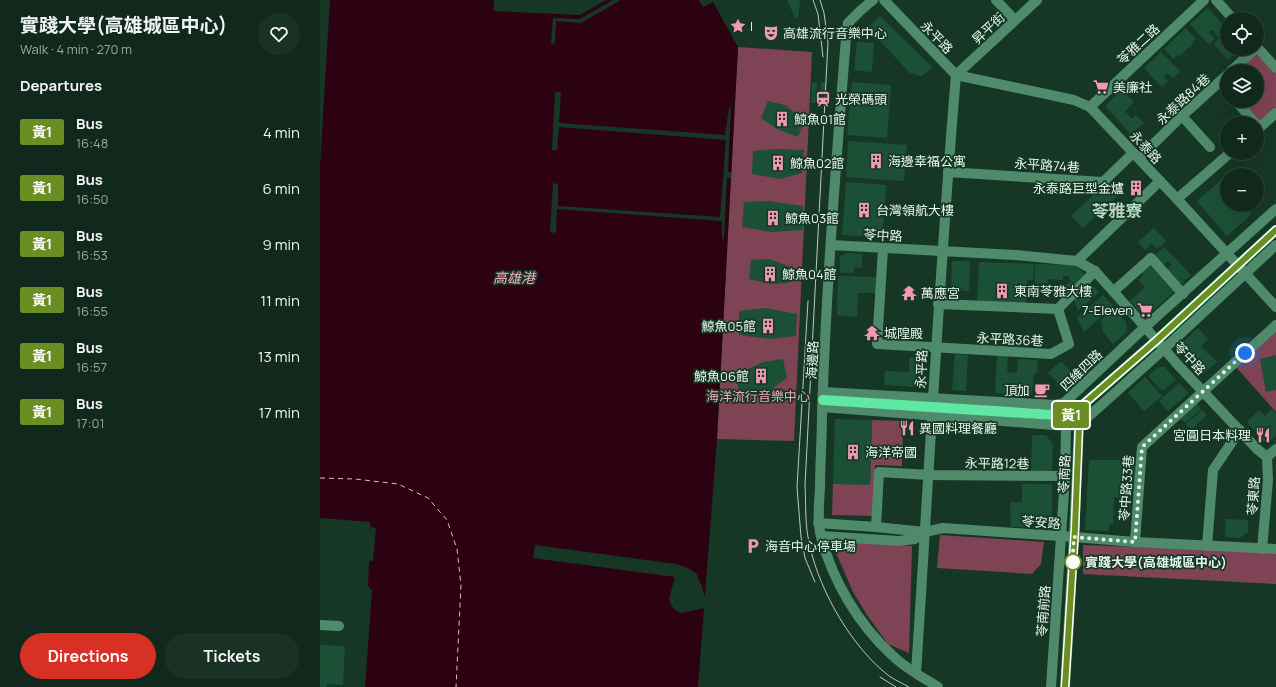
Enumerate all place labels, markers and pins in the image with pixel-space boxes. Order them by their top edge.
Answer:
place icon: I [729,17,747,35]
place label: I [750,17,753,35]
theatre icon: 高雄流行音樂中心 [762,24,780,42]
place label: 高雄流行音樂中心 [783,24,887,42]
supermarket icon: 美廉社 [1092,78,1110,96]
place label: 美廉社 [1113,78,1152,96]
station icon: 光榮碼頭 [814,90,832,108]
place label: 光榮碼頭 [835,90,887,108]
building icon: 鯨魚01館 [773,110,791,128]
place label: 鯨魚01館 [794,110,846,128]
building icon: 海邊幸福公寓 [867,152,885,170]
place label: 海邊幸福公寓 [888,152,966,170]
building icon: 鯨魚02館 [769,154,787,172]
place label: 鯨魚02館 [790,154,844,172]
place label: 永泰路巨型金爐 [1033,179,1124,197]
building icon: 永泰路巨型金爐 [1127,179,1145,197]
building icon: 台灣領航大樓 [855,201,873,219]
place label: 台灣領航大樓 [876,201,954,219]
building icon: 鯨魚03館 [764,209,782,227]
place label: 鯨魚03館 [785,209,839,227]
building icon: 鯨魚04館 [761,265,779,283]
place label: 鯨魚04館 [782,265,837,283]
building icon: 東南苓雅大樓 [993,282,1011,300]
place label: 東南苓雅大樓 [1014,282,1092,300]
temple icon: 萬應宮 [900,284,918,302]
place label: 萬應宮 [921,284,960,302]
place label: 7-Eleven [1082,301,1133,319]
supermarket icon: 7-Eleven [1136,301,1154,319]
place label: 鯨魚05館 [702,317,756,335]
building icon: 鯨魚05館 [759,317,777,335]
temple icon: 城隍殿 [863,324,881,342]
place label: 城隍殿 [884,324,923,342]
place label: 鯨魚06館 [694,367,749,385]
building icon: 鯨魚06館 [752,367,770,385]
place label: 頂加 [1004,381,1030,399]
cafe icon: 頂加 [1033,381,1051,399]
restaurant icon: 異國料理餐廳 [898,419,916,437]
place label: 異國料理餐廳 [919,419,997,437]
place label: 宮圓日本料理 [1173,426,1251,444]
restaurant icon: 宮圓日本料理 [1254,426,1272,444]
building icon: 海洋帝國 [844,443,862,461]
place label: 海洋帝國 [865,443,917,461]
parking icon: 海音中心停車場 [744,537,762,555]
place label: 海音中心停車場 [765,537,856,555]
marker: 實踐大學(高雄城區中心) [1064,553,1082,571]
place label: 實踐大學(高雄城區中心) [1085,553,1227,571]

